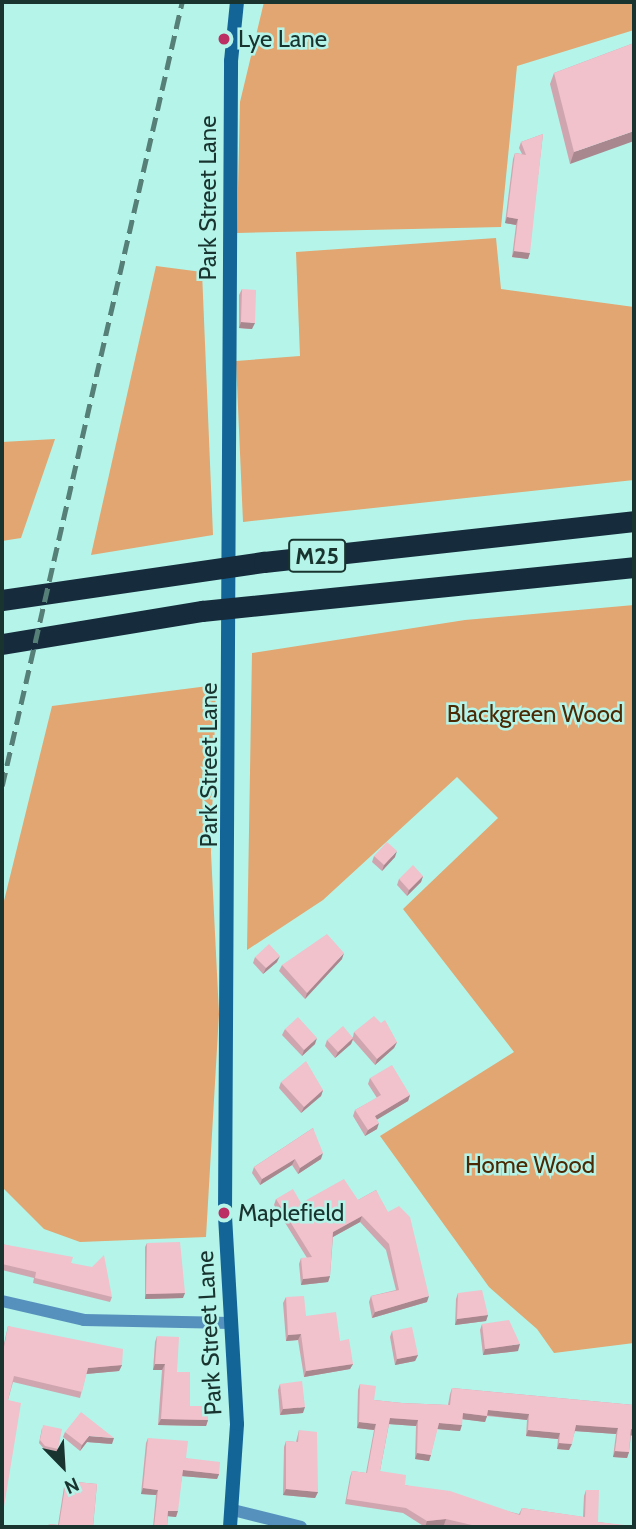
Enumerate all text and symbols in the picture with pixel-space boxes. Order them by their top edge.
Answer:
place label: Lye Lane [238,25,327,53]
marker: Lye Lane [216,31,232,47]
street label: Park Street Lane [194,116,222,280]
road number: M25 [287,536,347,576]
street label: Park Street Lane [195,683,223,847]
park label: Blackgreen Wood [447,700,623,728]
park label: Home Wood [465,1151,595,1179]
place label: Maplefield [238,1199,344,1227]
marker: Maplefield [216,1205,232,1221]
street label: Park Street Lane [190,1250,228,1416]
north arrow [28,1431,98,1501]
text: N [61,1472,83,1499]

